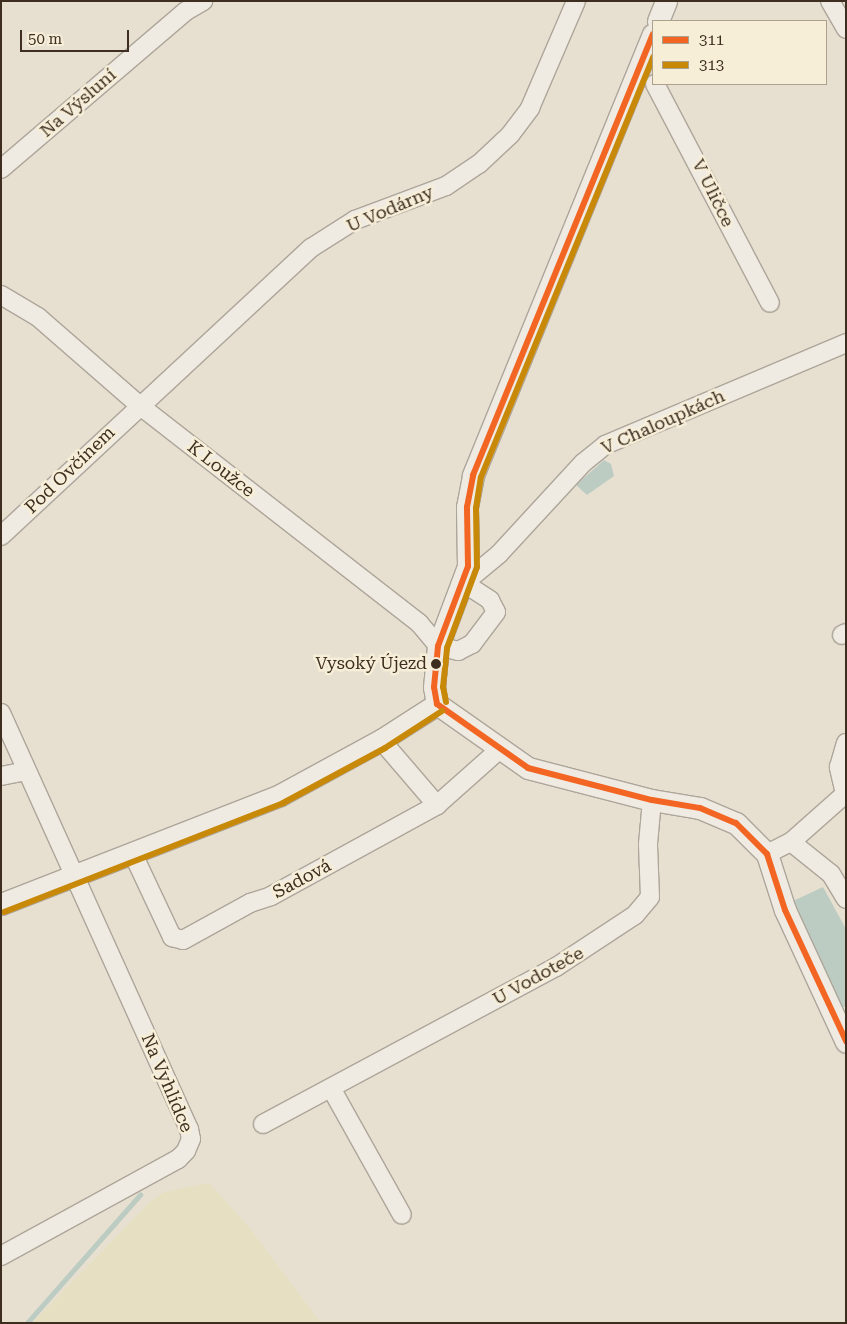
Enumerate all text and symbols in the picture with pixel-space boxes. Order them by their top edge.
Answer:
scale bar [22,20,131,52]
legend [652,20,827,85]
text: 50 m [28,30,62,48]
text: 311 [699,31,724,49]
text: 313 [699,56,724,74]
street label: Na Výsluní [36,64,120,142]
street label: V Uličce [687,155,739,231]
street label: U Vodárny [343,181,437,237]
street label: V Chaloupkách [598,385,728,459]
street label: Pod Ovčínem [21,422,119,518]
street label: K Loužce [183,436,259,502]
place label: Vysoký Újezd [315,654,427,674]
marker: Vysoký Újezd [431,659,441,669]
street label: Sadová [269,855,335,903]
street label: U Vodoteče [489,942,587,1010]
street label: Na Vyhlídce [136,1030,198,1136]

